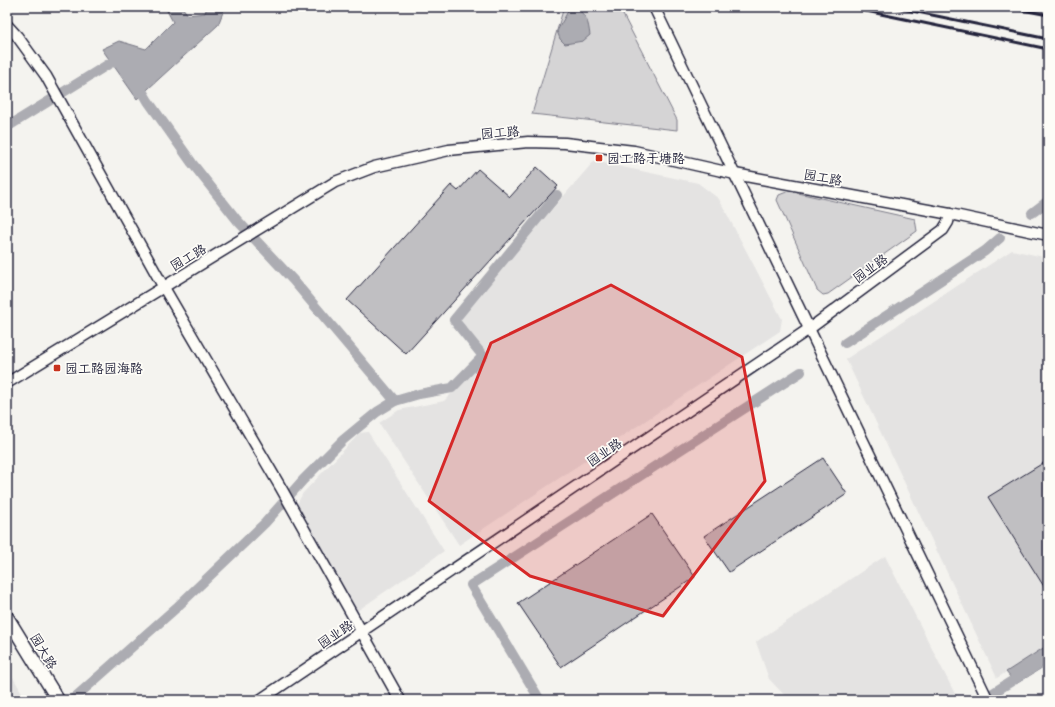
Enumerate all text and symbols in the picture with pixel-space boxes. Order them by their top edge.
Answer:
street label: 园工路 [480,121,520,143]
place label: 园工路于塘路 [607,149,685,167]
marker: 园工路于塘路 [594,153,604,163]
street label: 园工路 [802,165,844,189]
street label: 园工路 [167,239,209,275]
street label: 园业路 [849,249,891,287]
place label: 园工路园海路 [65,359,143,377]
marker: 园工路园海路 [52,363,62,373]
street label: 园业路 [583,434,625,470]
street label: 园业路 [314,616,356,652]
street label: 园大路 [26,630,62,672]

